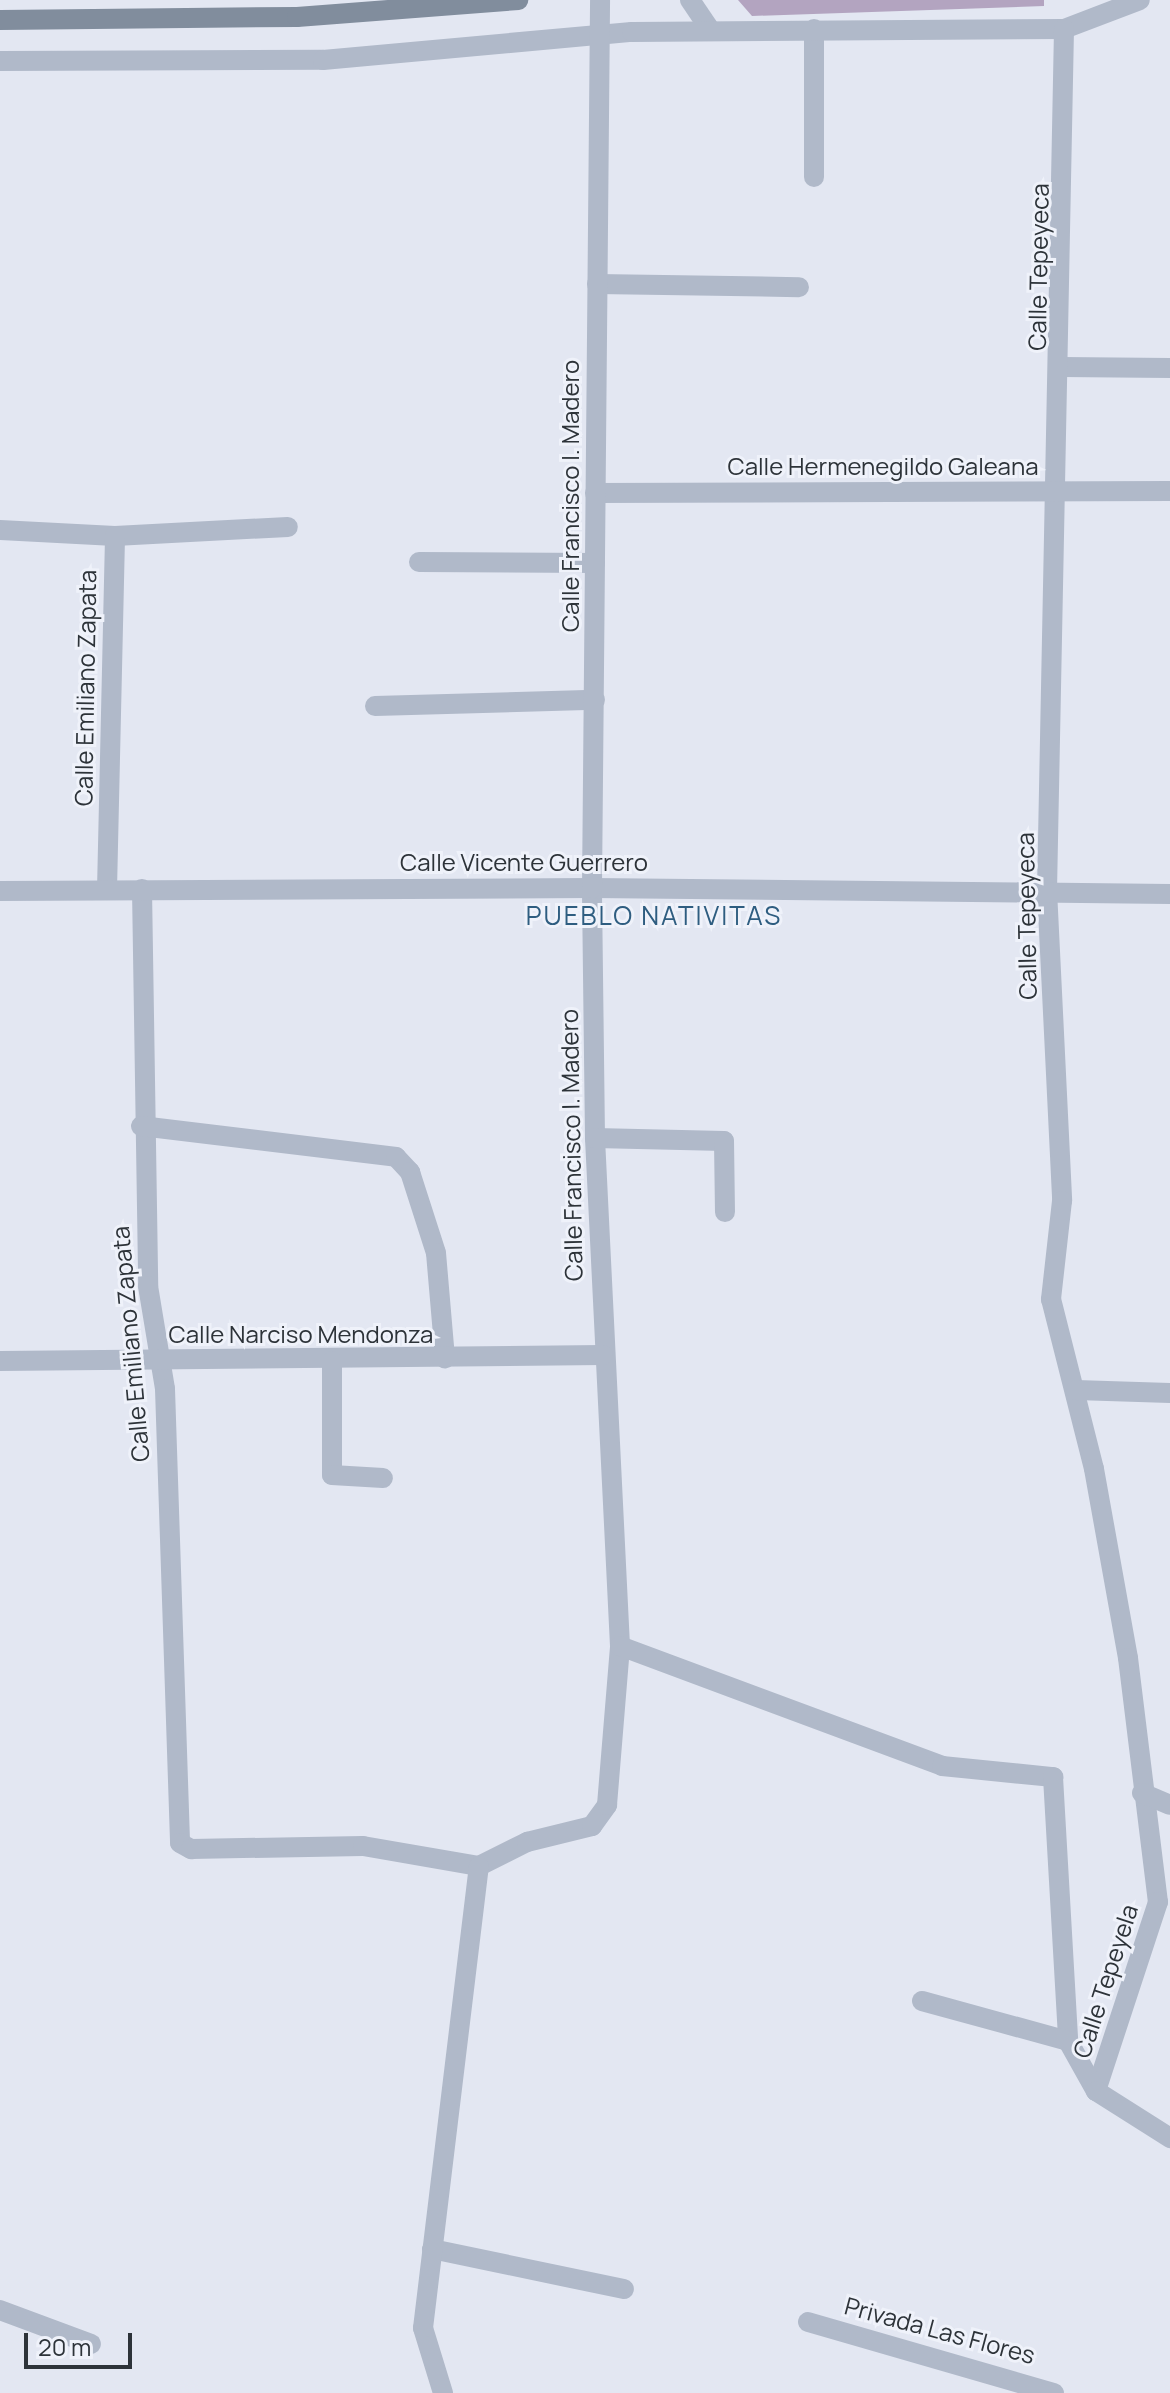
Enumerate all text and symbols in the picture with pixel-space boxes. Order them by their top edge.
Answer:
street label: Calle Tepeyeca [1022,183,1054,351]
street label: Calle Francisco I. Madero [556,360,584,632]
street label: Calle Hermenegildo Galeana [728,452,1038,480]
street label: Calle Emiliano Zapata [69,570,101,806]
street label: Calle Tepeyeca [1010,832,1042,1000]
street label: Calle Vicente Guerrero [400,848,648,876]
district label: PUEBLO NATIVITAS [526,900,782,932]
street label: Calle Francisco I. Madero [554,1009,588,1281]
street label: Calle Emiliano Zapata [105,1225,155,1463]
street label: Calle Narciso Mendonza [169,1320,433,1348]
street label: Calle Tepeyela [1067,1901,1143,2061]
street label: Privada Las Flores [842,2291,1038,2369]
scale bar [28,2317,136,2367]
text: 20 m [38,2330,91,2363]

